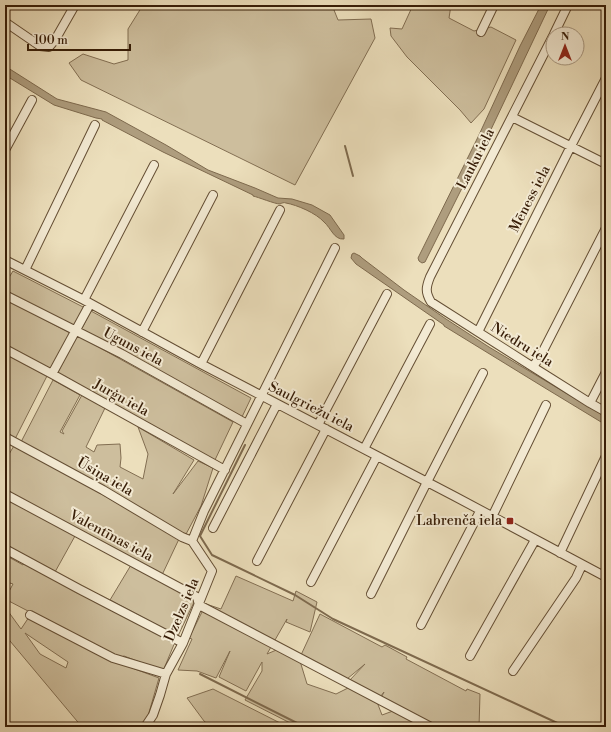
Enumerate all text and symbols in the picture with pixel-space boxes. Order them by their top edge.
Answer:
scale bar [28,26,130,52]
north arrow [545,26,585,66]
text: N [561,30,570,44]
text: 100 m [34,33,68,48]
street label: Lauku iela [453,125,499,192]
street label: Mēness iela [505,162,555,236]
street label: Niedru iela [487,319,557,372]
street label: Uguns iela [100,324,167,371]
street label: Jurģu iela [89,375,153,421]
street label: Saulgriežu iela [265,378,357,437]
street label: Ūsiņa iela [74,453,138,501]
street label: Valentīnas iela [65,506,157,566]
place label: Labrenča iela [416,512,503,530]
marker: Labrenča iela [505,516,515,526]
street label: Dzelzs iela [161,575,204,645]

